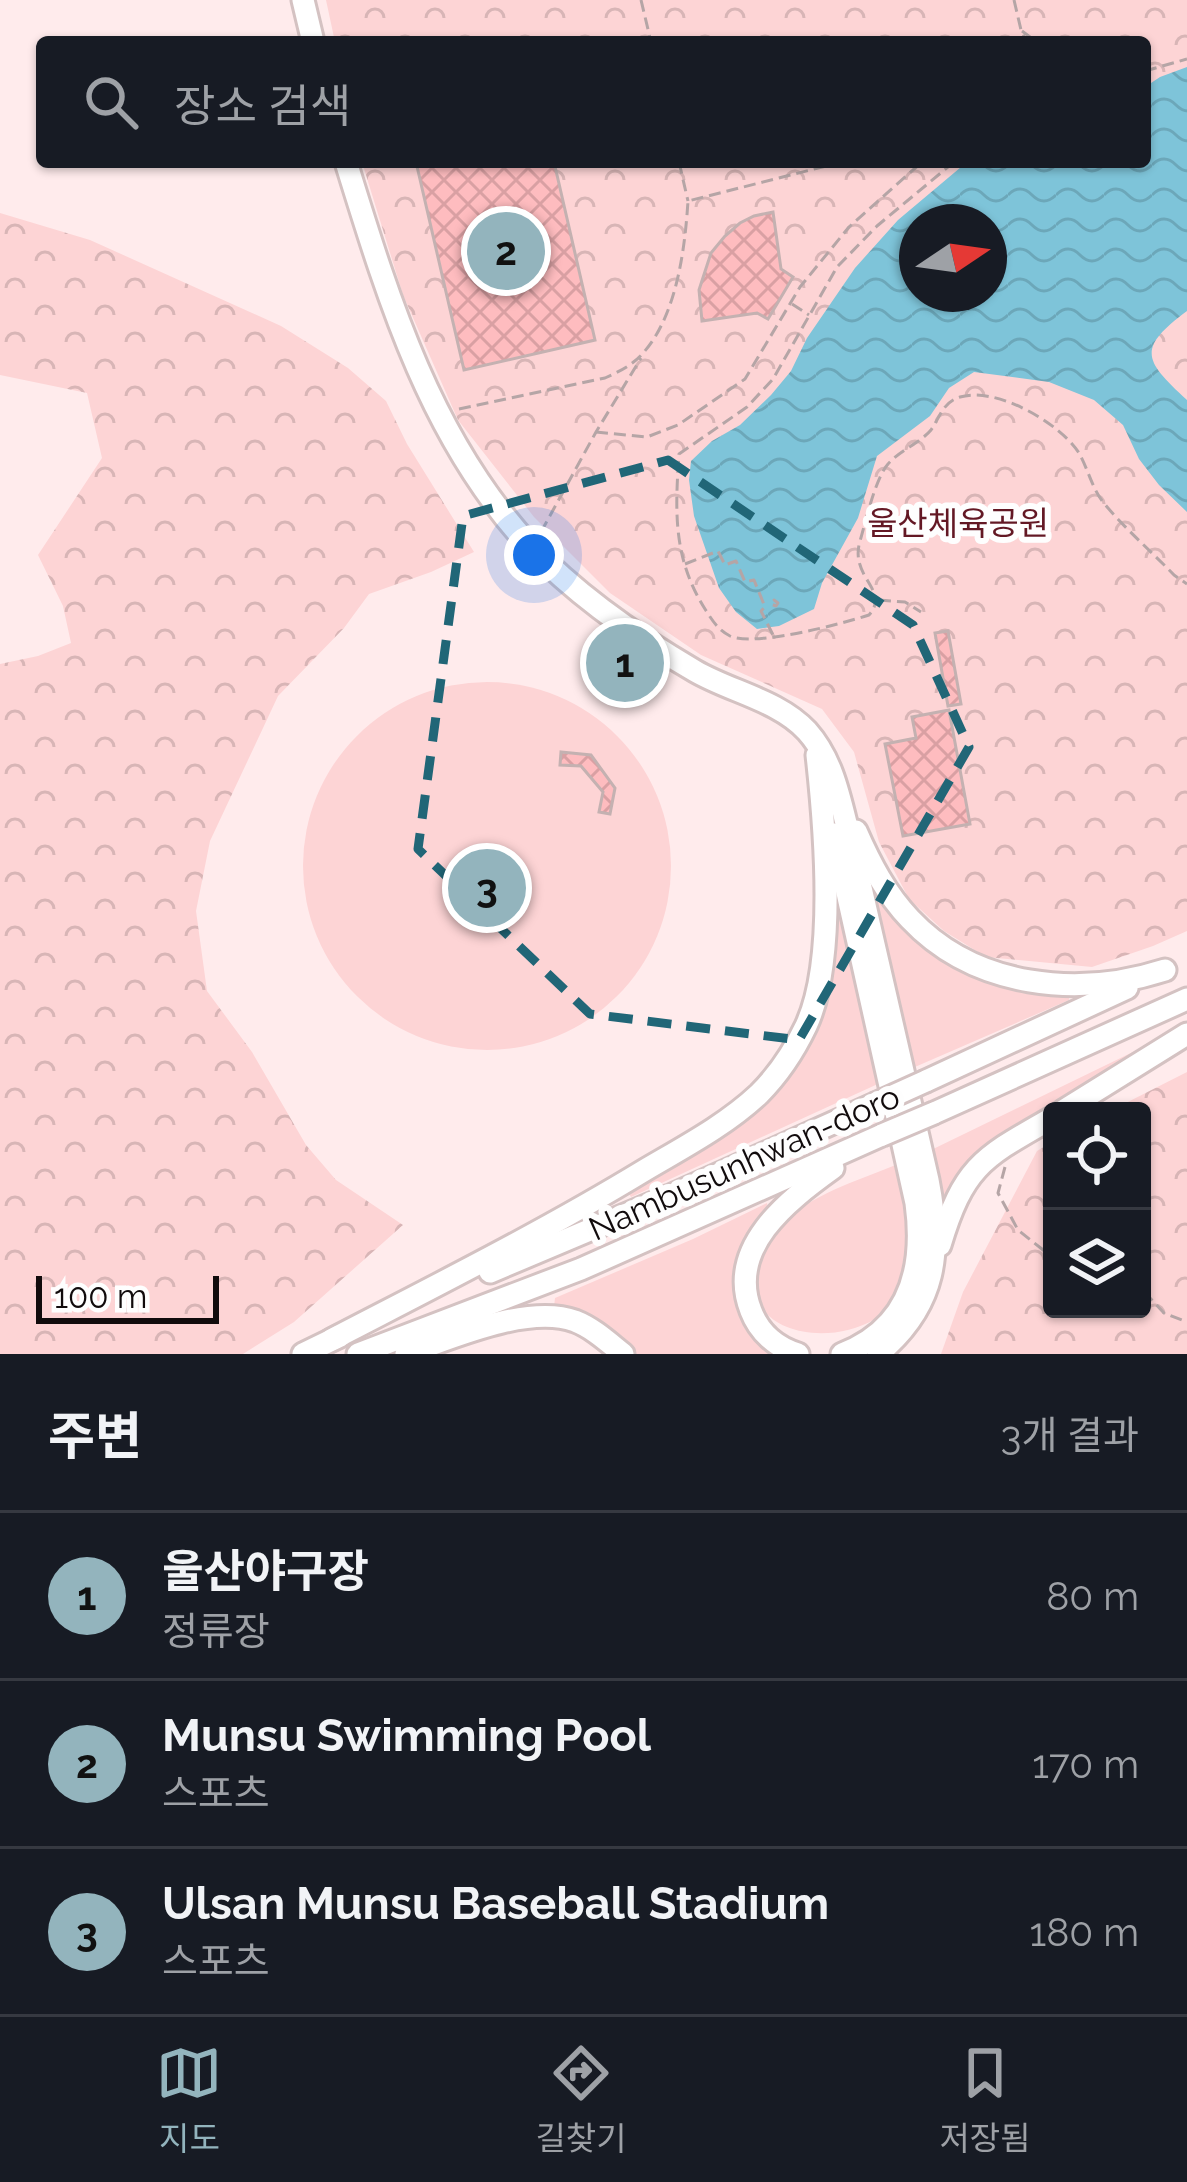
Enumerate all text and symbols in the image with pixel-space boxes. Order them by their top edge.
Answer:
search box [36,36,1151,168]
icon: search [78,69,144,135]
text: 장소 검색 [174,80,351,133]
north arrow [899,204,1007,312]
pin: 2 [467,206,545,296]
park label: 울산체육공원 [867,504,1049,543]
your location [504,525,564,585]
pin: 1 [586,618,664,708]
pin: 3 [448,843,526,933]
street label: Nambusunhwan-doro [583,1076,905,1249]
map controls [1043,1102,1151,1318]
button: locate [1043,1102,1151,1210]
button: layers [1043,1210,1151,1318]
scale bar [36,1270,219,1323]
text: 100 m [54,1277,147,1316]
text: 주변 [48,1406,142,1466]
text: 3개 결과 [1001,1412,1139,1458]
text: 울산야구장 [162,1545,369,1598]
text: 1 [77,1573,97,1619]
text: 80 m [1046,1573,1139,1619]
text: 정류장 [162,1608,270,1654]
text: Munsu Swimming Pool [162,1709,651,1762]
text: 2 [76,1741,98,1787]
text: 170 m [1032,1741,1139,1787]
text: 스포츠 [162,1770,270,1816]
text: Ulsan Munsu Baseball Stadium [162,1877,829,1930]
text: 3 [76,1909,98,1955]
text: 180 m [1030,1909,1139,1955]
text: 스포츠 [162,1938,270,1984]
tab: 지도 [156,2040,222,2160]
tab: 길찾기 [535,2040,627,2160]
tab: 저장됨 [939,2040,1031,2160]

